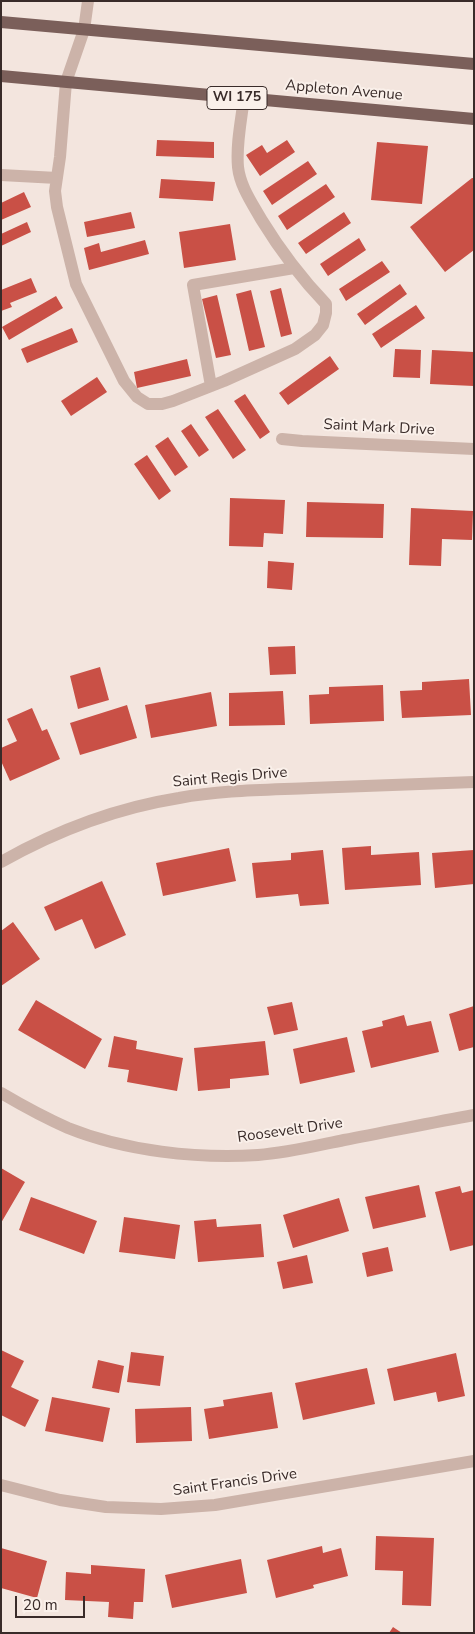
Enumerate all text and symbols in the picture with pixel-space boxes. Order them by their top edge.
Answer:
street label: Appleton Avenue [285,77,403,105]
road number: WI 175 [207,86,267,110]
street label: Saint Mark Drive [323,416,435,440]
street label: Saint Regis Drive [172,764,288,792]
street label: Roosevelt Drive [236,1115,344,1147]
street label: Saint Francis Drive [172,1465,298,1501]
scale bar [18,1586,88,1618]
text: 20 m [23,1595,58,1615]

